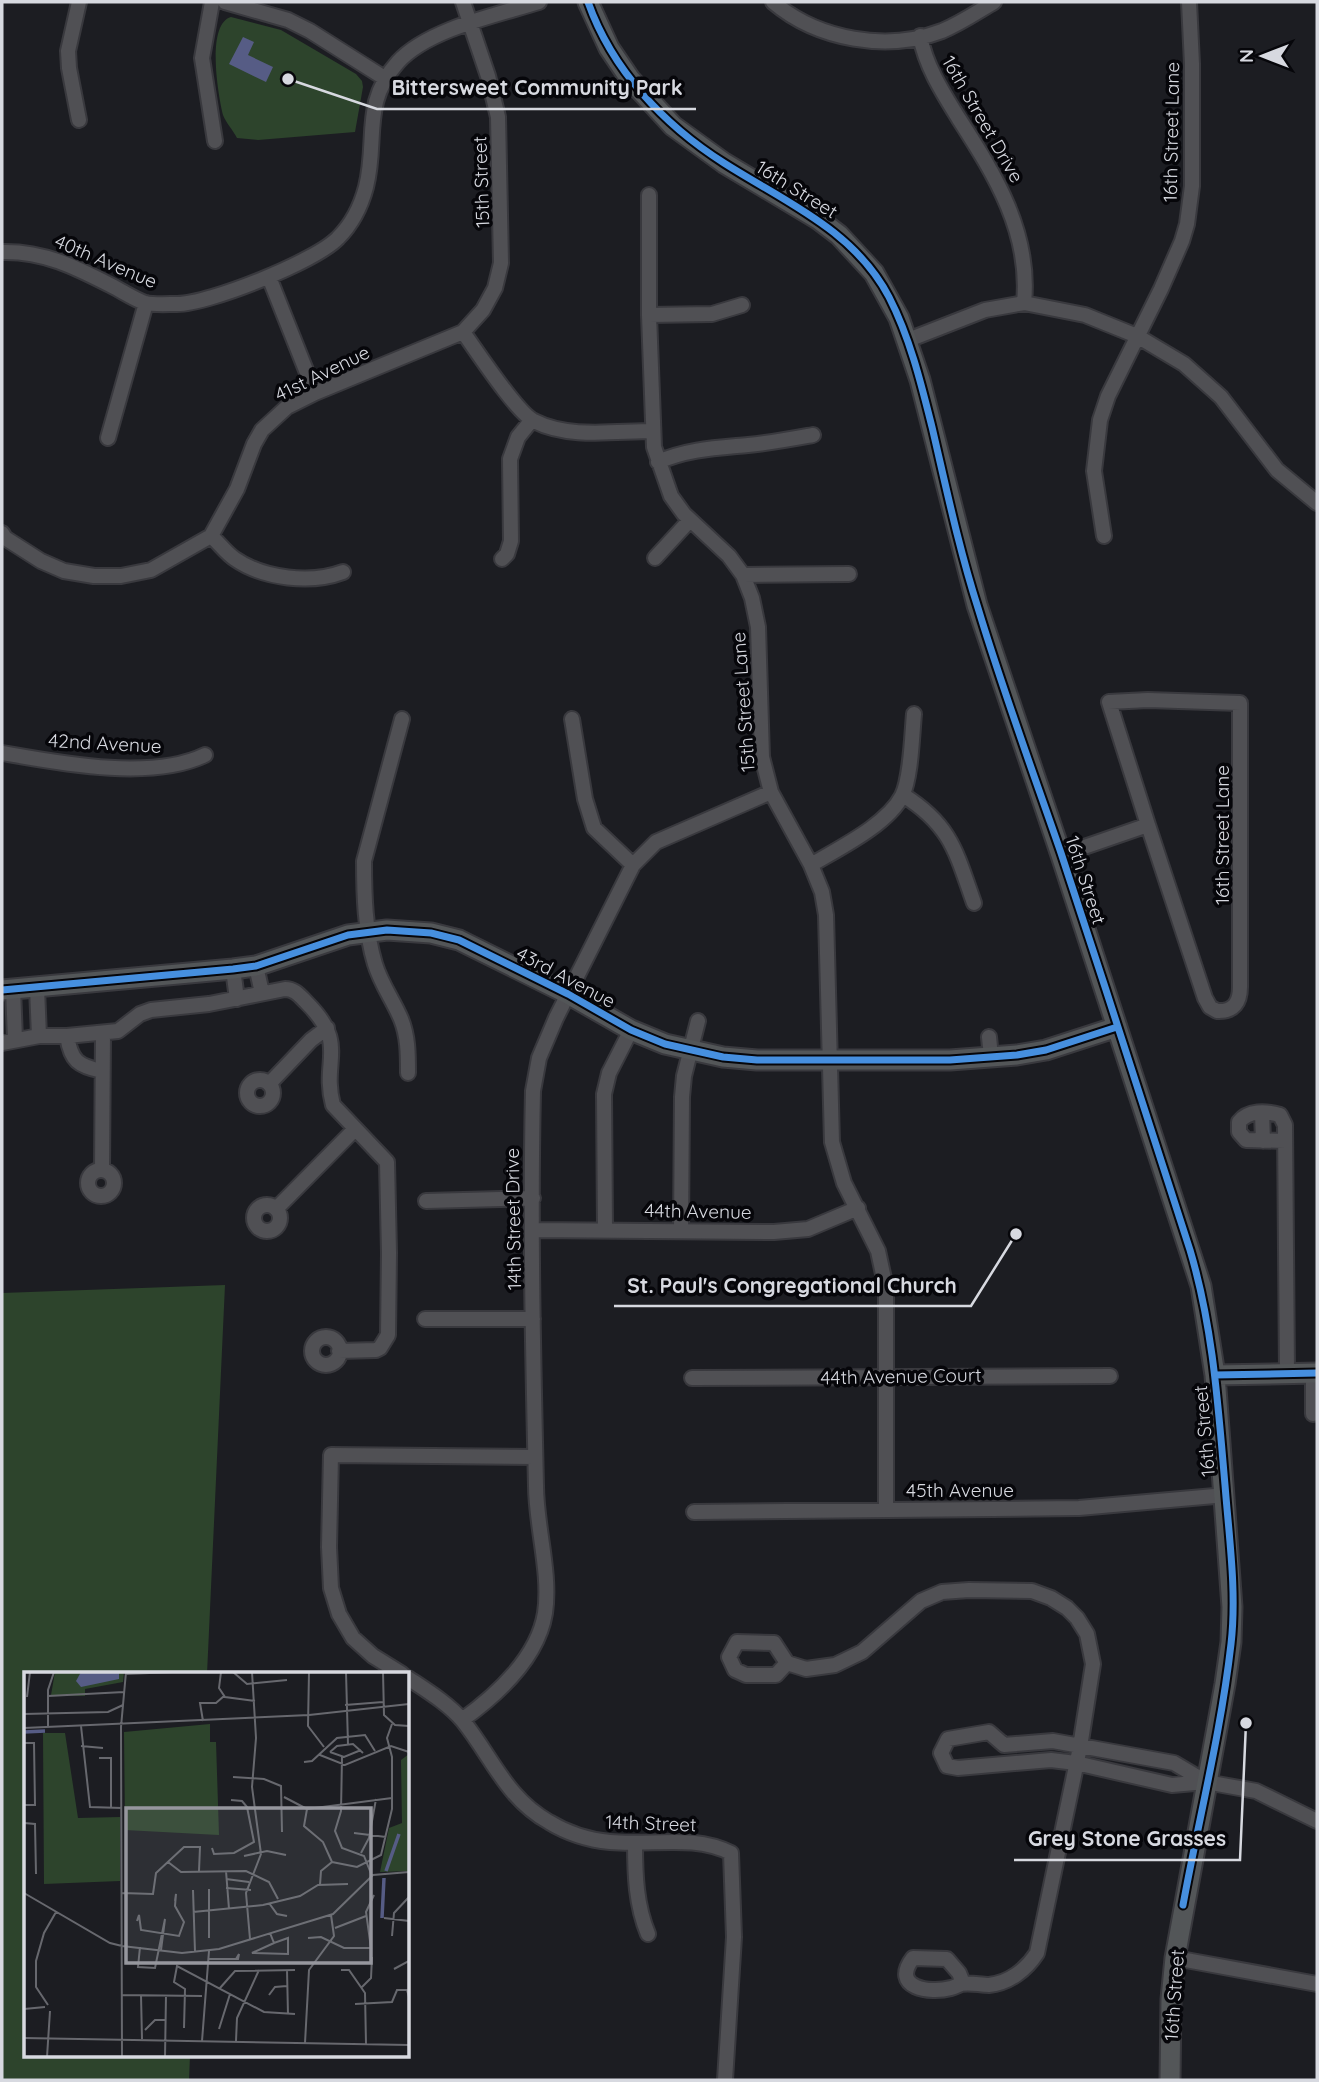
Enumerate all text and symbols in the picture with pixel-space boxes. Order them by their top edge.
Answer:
north arrow [1228,21,1298,91]
text: N [1234,49,1258,63]
street label: 16th Street Drive [937,51,1029,187]
street label: 16th Street Lane [1158,62,1184,202]
callout: Bittersweet Community Park [377,67,696,109]
text: Bittersweet Community Park [391,74,683,100]
street label: 15th Street [467,136,495,228]
street label: 16th Street [752,155,842,223]
street label: 40th Avenue [51,229,161,293]
street label: 41st Avenue [271,340,373,406]
street label: 15th Street Lane [726,631,760,773]
street label: 42nd Avenue [48,728,162,758]
street label: 16th Street Lane [1210,765,1234,905]
street label: 16th Street [1060,833,1112,927]
street label: 43rd Avenue [512,941,620,1013]
street label: 14th Street Drive [500,1148,526,1290]
street label: 44th Avenue [644,1198,752,1224]
callout: St. Paul's Congregational Church [614,1264,971,1306]
text: St. Paul's Congregational Church [627,1272,957,1298]
street label: 44th Avenue Court [820,1363,982,1389]
street label: 16th Street [1188,1384,1220,1478]
street label: 45th Avenue [906,1478,1014,1502]
inset map [24,1672,410,2058]
street label: 14th Street [605,1809,697,1837]
callout: Grey Stone Grasses [1014,1818,1240,1860]
text: Grey Stone Grasses [1028,1825,1226,1851]
street label: 16th Street [1159,1948,1189,2042]

